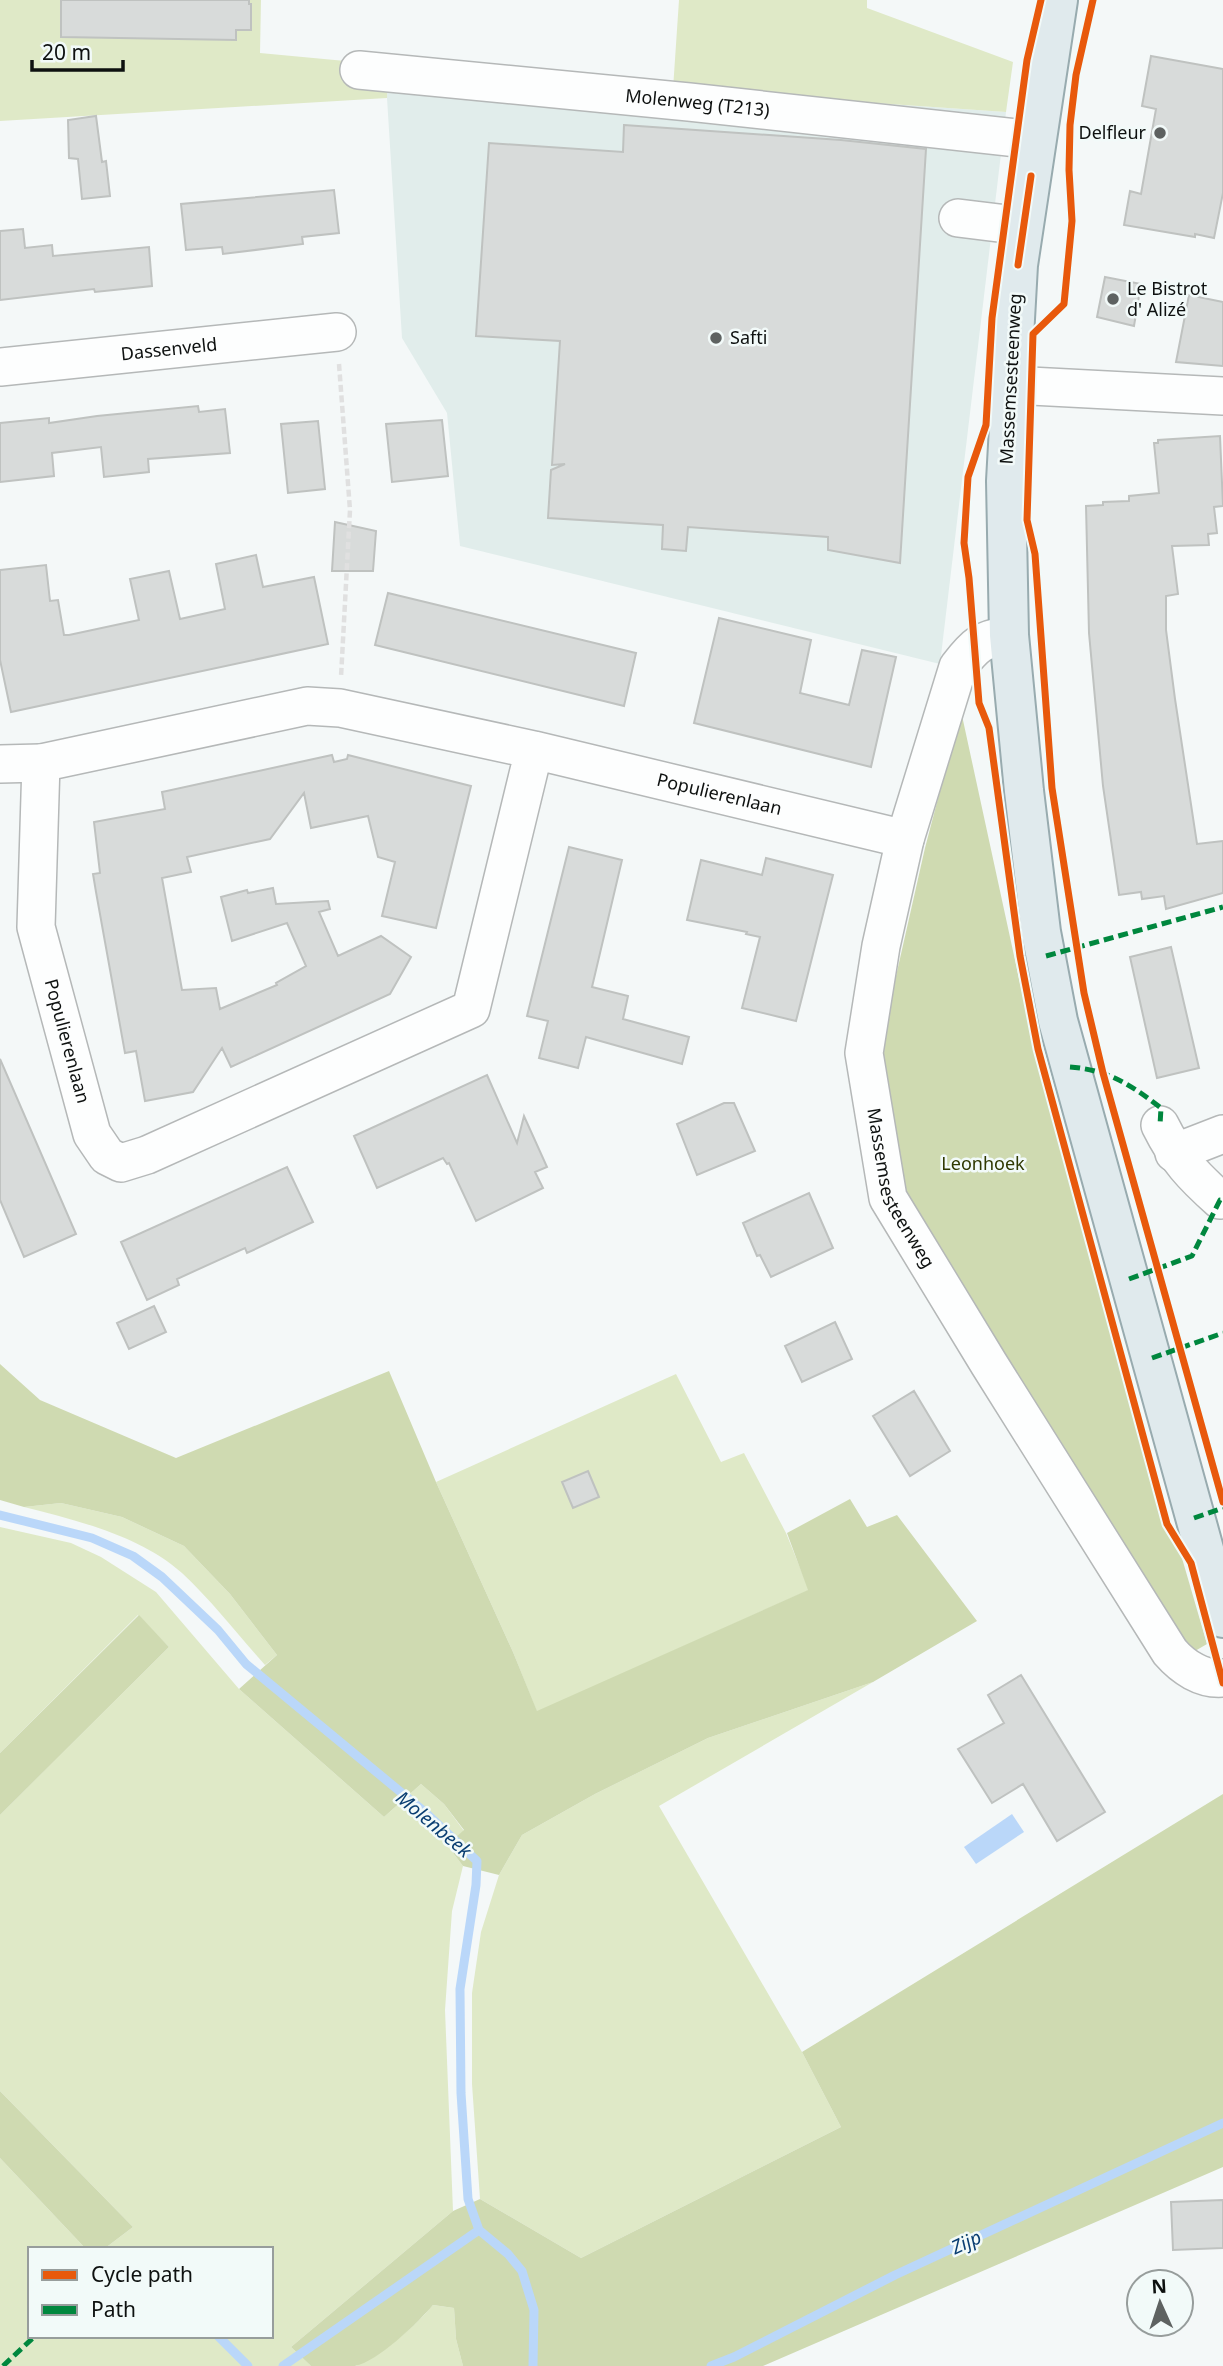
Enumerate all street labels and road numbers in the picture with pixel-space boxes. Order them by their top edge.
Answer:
street label: Molenweg (T213) [624,83,771,122]
street label: Massemsesteenweg [994,293,1026,465]
street label: Dassenveld [120,332,218,365]
street label: Populierenlaan [655,767,784,820]
street label: Populierenlaan [40,976,96,1106]
street label: Massemsesteenweg [862,1106,941,1272]

